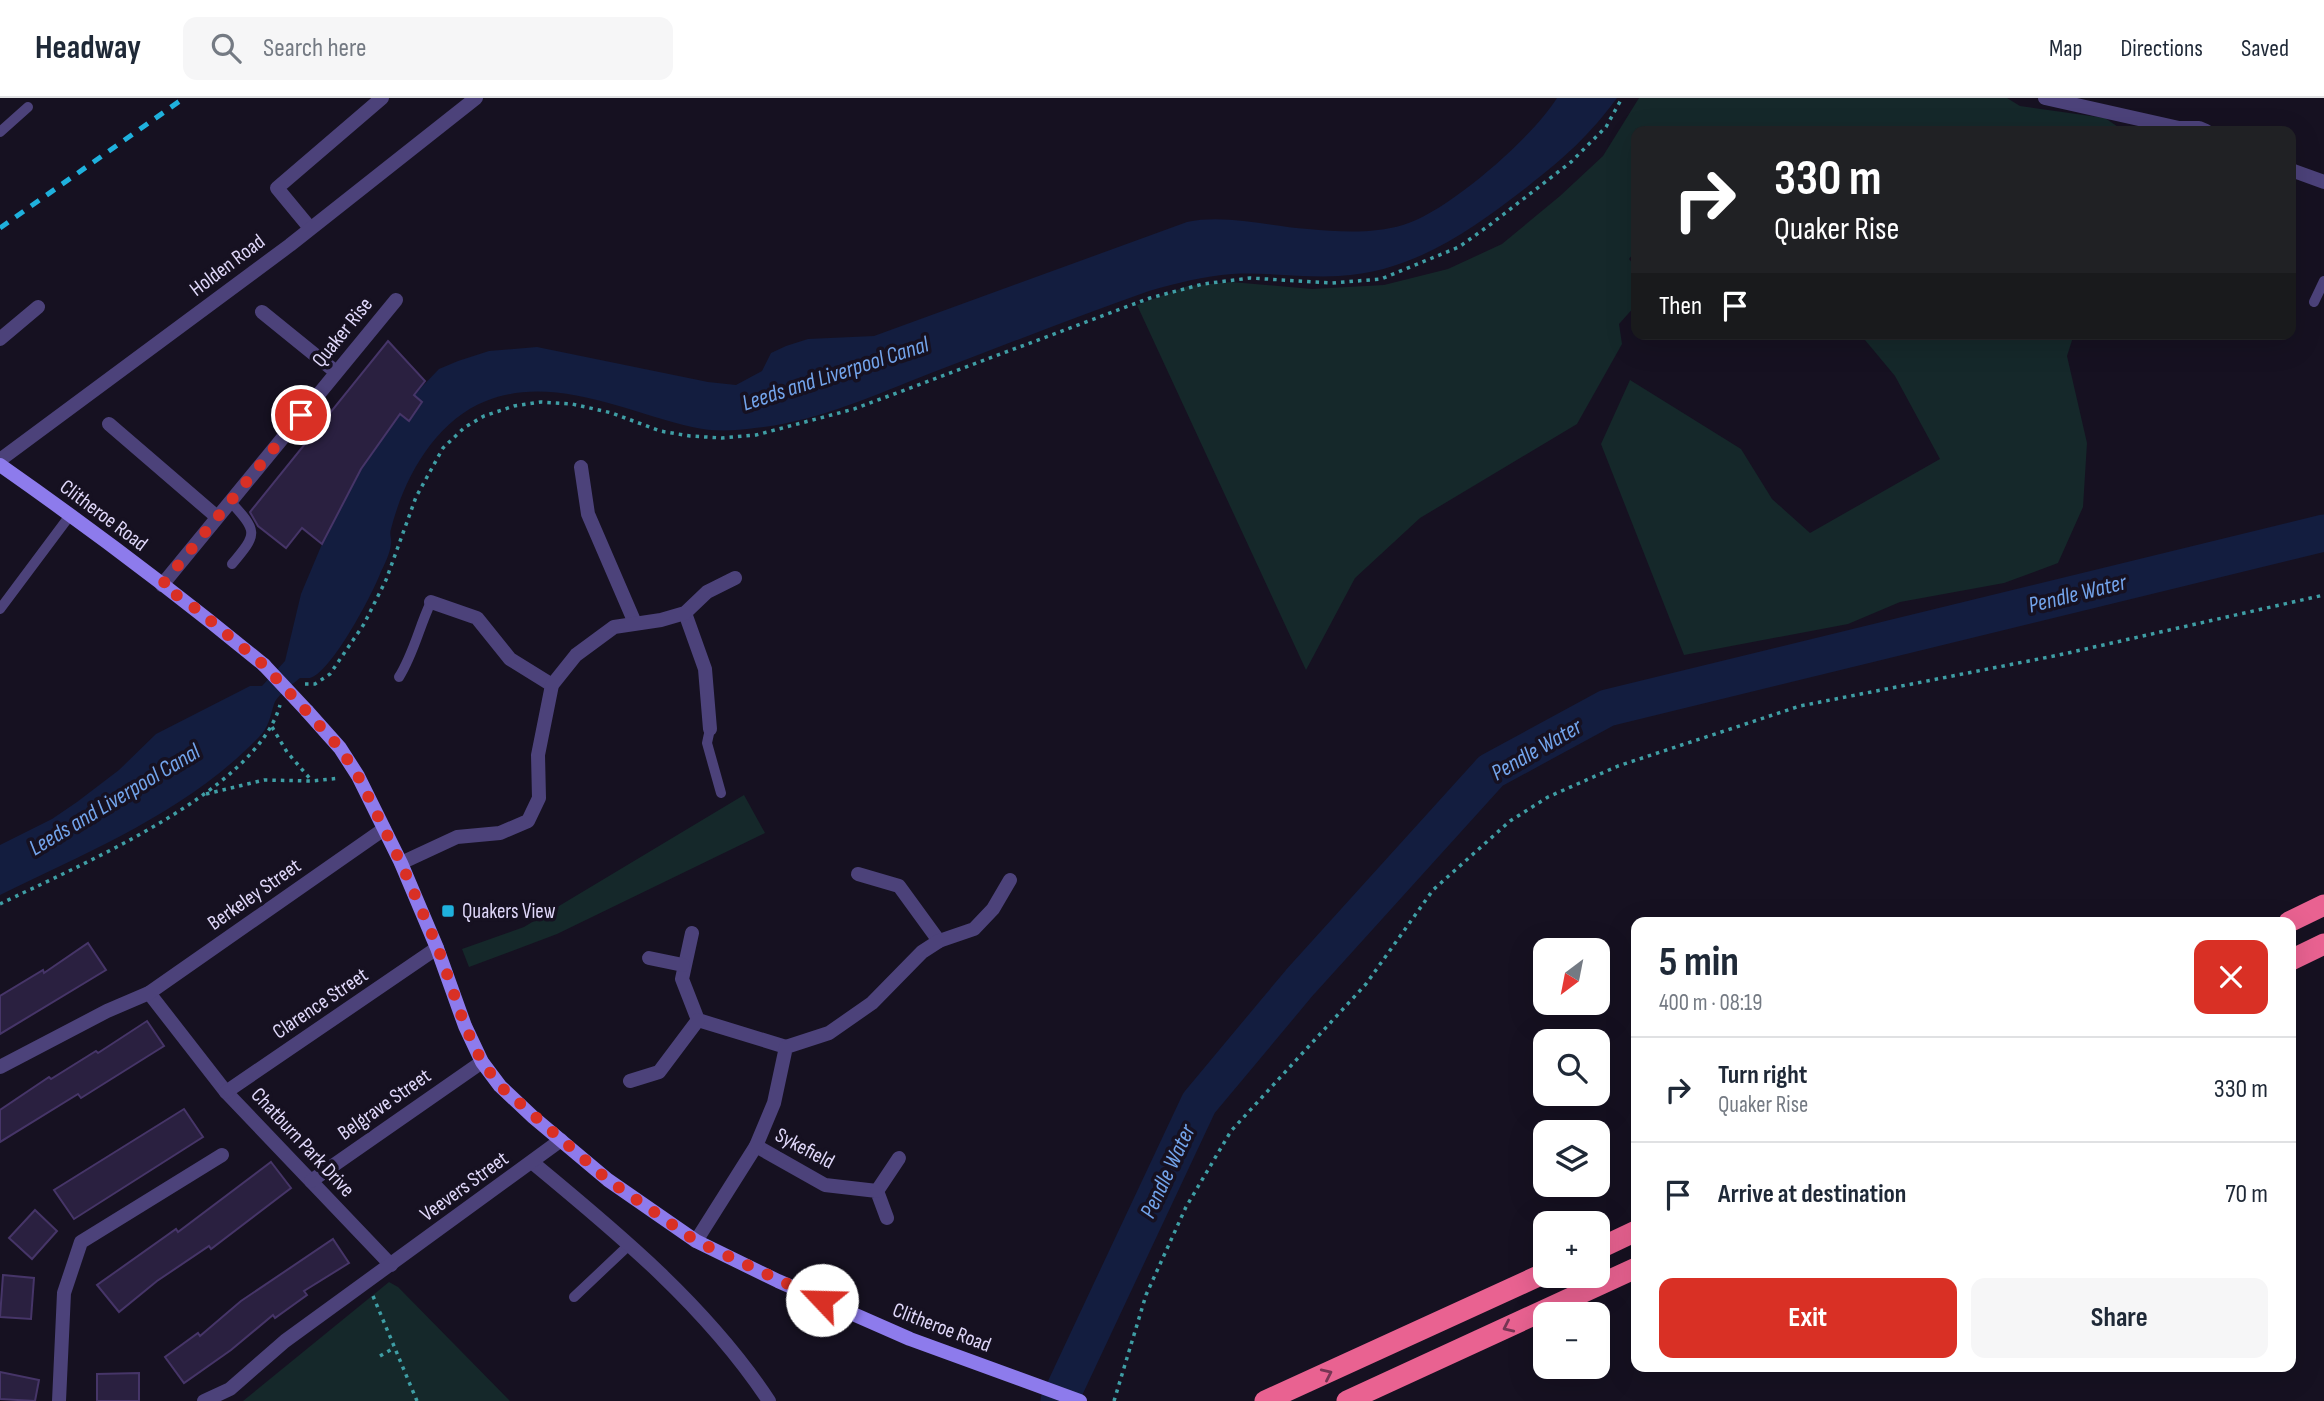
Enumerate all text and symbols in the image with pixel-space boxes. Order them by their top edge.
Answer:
search box [183,17,673,80]
text: Headway [35,28,141,68]
icon: search [207,29,245,67]
text: Search here [263,33,366,64]
text: Map [2049,34,2082,63]
text: Directions [2120,34,2203,63]
text: Saved [2241,34,2289,63]
text: 330 m [1774,150,1881,209]
icon: right [1659,154,1750,245]
text: Quaker Rise [1774,210,1899,249]
street label: Holden Road [185,229,270,302]
icon: arrive [1716,287,1754,325]
text: Then [1659,291,1702,322]
street label: Quaker Rise [307,292,378,372]
water label: Leeds and Liverpool Canal [738,330,933,417]
pin [271,385,331,445]
icon: arrive [282,396,320,434]
street label: Clitheroe Road [55,474,153,557]
water label: Pendle Water [2025,568,2131,620]
water label: Pendle Water [1486,712,1588,787]
water label: Leeds and Liverpool Canal [24,737,206,862]
street label: Berkeley Street [203,853,306,936]
place label: Quakers View [462,899,556,924]
marker: Quakers View [440,903,456,919]
text: 5 min [1659,937,1739,988]
north arrow [1533,938,1610,1015]
map controls [1533,938,1610,1379]
button: close [2194,940,2268,1014]
street label: Clarence Street [268,962,373,1044]
text: 400 m · 08:19 [1659,989,1762,1017]
button: search [1533,1029,1610,1106]
text: Turn right [1718,1060,1807,1091]
street label: Belgrave Street [333,1063,436,1146]
icon: right [1659,1071,1697,1109]
text: 330 m [2214,1074,2268,1105]
street label: Chatburn Park Drive [246,1083,360,1202]
text: Quaker Rise [1718,1091,1808,1119]
water label: Pendle Water [1134,1119,1202,1223]
button: layers [1533,1120,1610,1197]
street label: Sykefield [771,1123,839,1174]
street label: Veevers Street [415,1146,513,1227]
icon: arrive [1659,1176,1697,1214]
text: Arrive at destination [1718,1179,1906,1210]
text: 70 m [2225,1179,2268,1210]
button: + [1533,1211,1610,1288]
position arrow [785,1263,859,1337]
button: Exit [1659,1278,1957,1358]
button: Share [1971,1278,2268,1358]
street label: Clitheroe Road [889,1297,995,1358]
button: − [1533,1302,1610,1379]
one-way arrow [1502,1319,1515,1333]
one-way arrow [1320,1368,1332,1382]

